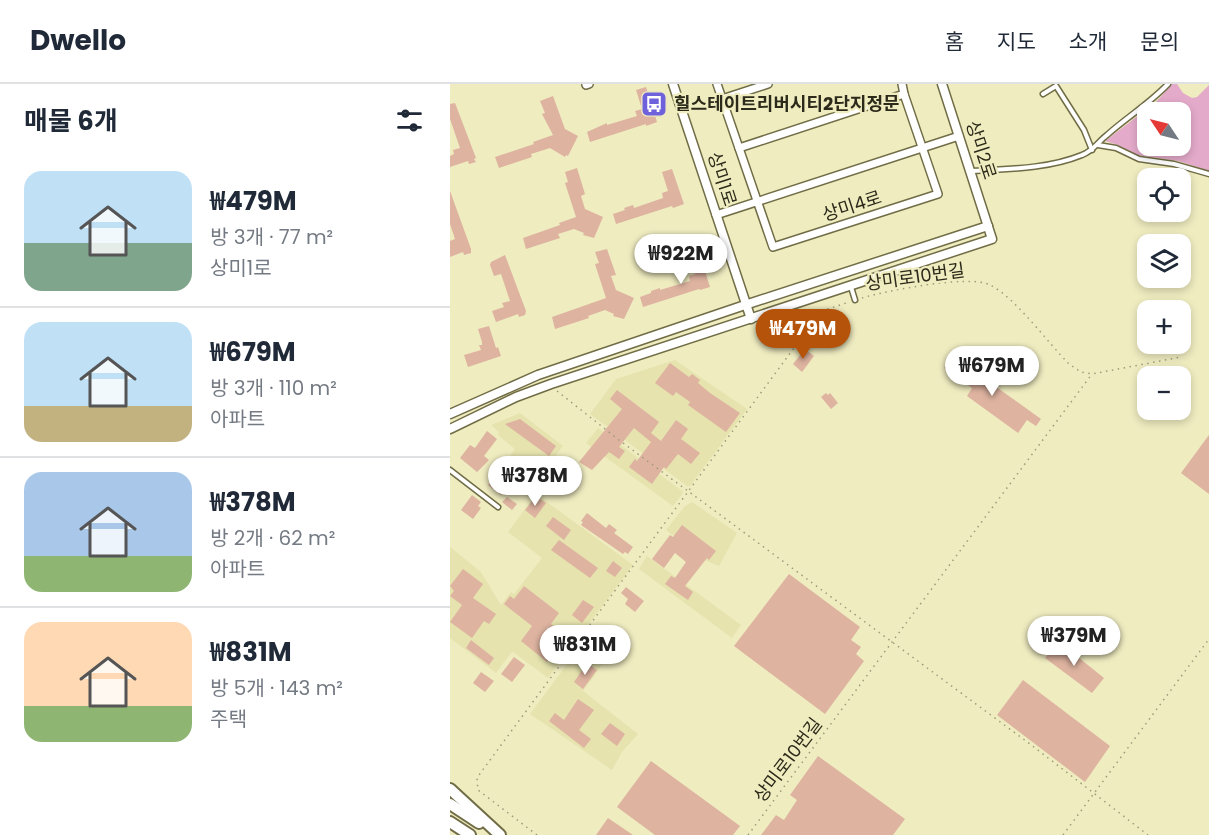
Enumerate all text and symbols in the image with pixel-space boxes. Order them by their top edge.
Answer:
text: Dwello [30,21,126,60]
text: 홈 [945,27,964,56]
text: 지도 [997,27,1036,56]
text: 소개 [1069,27,1107,56]
text: 문의 [1140,27,1179,56]
bus stop icon: 힐스테이트리버시티2단지정문 [639,89,669,119]
place label: 힐스테이트리버시티2단지정문 [674,91,900,116]
north arrow [1137,102,1191,156]
map controls [1137,102,1191,420]
text: 매물 6개 [24,103,118,139]
icon: filters [393,104,426,137]
street label: 상미2로 [960,117,1003,182]
street label: 상미1로 [702,149,743,209]
button: locate [1137,168,1191,222]
text: ₩479M [210,183,297,219]
street label: 상미4로 [819,184,885,227]
icon: home [72,195,144,267]
text: 방 3개 · 77 m² [210,223,333,251]
pin: ₩922M [639,234,723,285]
button: layers [1137,234,1191,288]
text: ₩922M [648,239,714,267]
text: 상미1로 [210,254,272,282]
street label: 상미로10번길 [864,257,966,296]
button: + [1137,300,1191,354]
pin: ₩479M [761,309,845,360]
text: ₩479M [770,314,836,342]
text: ₩679M [210,334,296,370]
icon: home [72,346,144,418]
pin: ₩679M [950,346,1034,397]
text: ₩679M [959,351,1025,379]
button: − [1137,366,1191,420]
text: 방 3개 · 110 m² [210,374,337,402]
text: 아파트 [210,405,265,433]
pin: ₩378M [493,456,577,507]
text: ₩378M [502,461,568,489]
text: ₩378M [210,484,296,520]
icon: home [72,496,144,568]
text: 방 2개 · 62 m² [210,524,335,552]
text: 아파트 [210,555,265,583]
pin: ₩379M [1032,616,1116,667]
text: ₩379M [1041,621,1107,649]
pin: ₩831M [543,625,627,676]
text: ₩831M [554,630,616,658]
text: ₩831M [210,634,292,670]
icon: home [72,646,144,718]
text: 방 5개 · 143 m² [210,674,343,702]
text: 주택 [210,705,247,733]
street label: 상미로10번길 [748,712,828,807]

